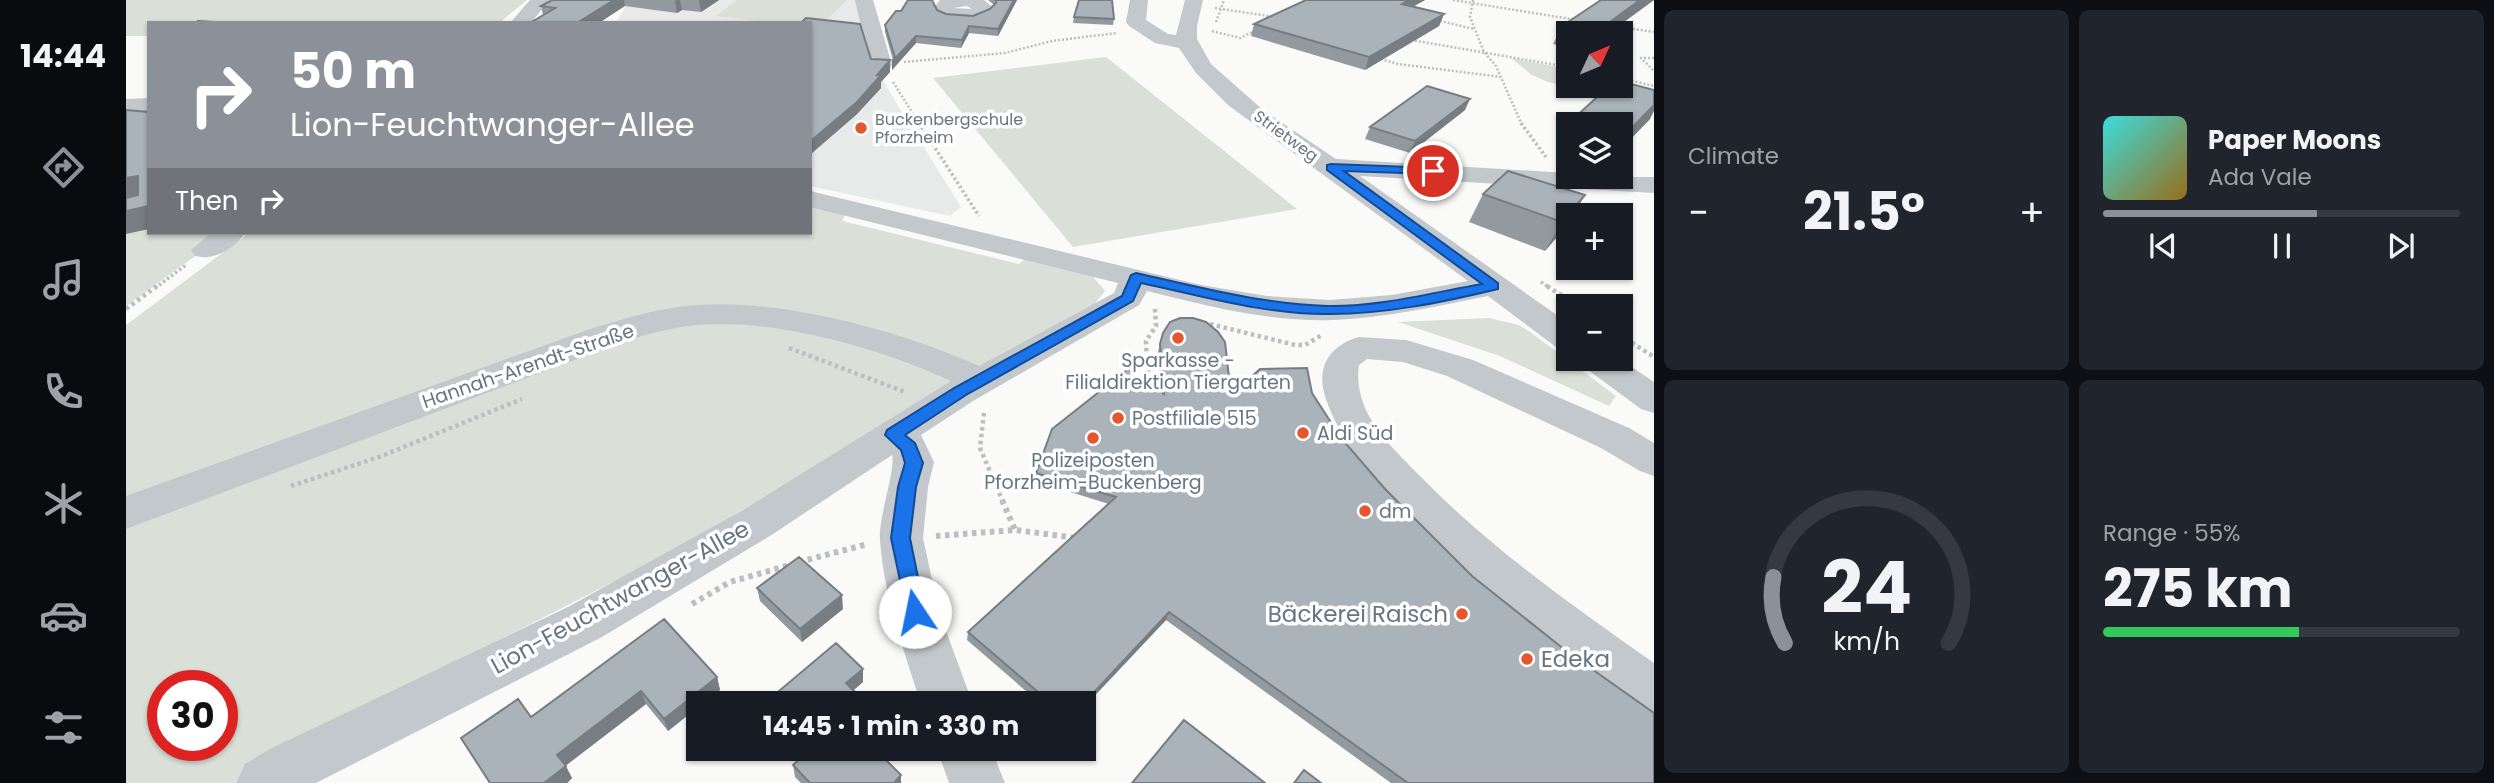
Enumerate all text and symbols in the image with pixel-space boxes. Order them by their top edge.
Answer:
north arrow [1556,21,1633,98]
map controls [1556,21,1633,371]
text: 14:44 [20,33,106,78]
text: 50 m [290,37,416,105]
icon: right [175,49,266,140]
text: Lion-Feuchtwanger-Allee [290,102,695,147]
street label: Strietweg [1249,105,1323,167]
place label: Buckenbergschule Pforzheim [875,108,1023,149]
button: layers [1556,112,1633,189]
marker: Buckenbergschule Pforzheim [853,120,869,136]
text: Paper Moons [2208,122,2381,158]
text: Climate [1688,140,1779,172]
pin [1403,141,1463,201]
icon: directions [39,143,88,192]
icon: arrive [1414,152,1452,190]
text: Ada Vale [2208,161,2312,193]
text: 21.5° [1803,175,1925,248]
icon: right [252,182,290,220]
text: Then [175,183,238,219]
text: − [1688,186,1709,239]
text: + [2019,186,2045,239]
button: + [1556,203,1633,280]
icon: previous [2144,227,2182,265]
icon: pause [2263,227,2301,265]
icon: next [2382,227,2420,265]
icon: music [39,255,88,304]
button: − [1556,294,1633,371]
street label: Hannah-Arendt-Straße [418,317,638,415]
marker: Sparkasse - Filialdirektion Tiergarten [1170,330,1186,346]
place label: Sparkasse - Filialdirektion Tiergarten [1065,347,1291,396]
icon: phone [39,367,88,416]
place label: Postfiliale 515 [1132,405,1257,432]
marker: Postfiliale 515 [1110,410,1126,426]
place label: Aldi Süd [1317,420,1393,447]
marker: Aldi Süd [1295,425,1311,441]
marker: Polizeiposten Pforzheim-Buckenberg [1085,430,1101,446]
place label: Polizeiposten Pforzheim-Buckenberg [984,447,1202,496]
icon: climate [39,479,88,528]
place label: dm [1379,498,1411,525]
marker: dm [1357,503,1373,519]
street label: Lion-Feuchtwanger-Allee [485,513,755,681]
text: Range · 55% [2103,517,2241,549]
text: 24 [1821,537,1912,638]
text: 275 km [2103,552,2293,625]
position arrow [878,575,952,649]
icon: car [39,591,88,640]
place label: Bäckerei Raisch [1268,598,1448,630]
marker: Bäckerei Raisch [1454,606,1470,622]
text: km/h [1833,623,1900,658]
place label: Edeka [1541,643,1610,675]
marker: Edeka [1519,651,1535,667]
speed limit sign: 30 [147,670,238,761]
icon: filters [39,703,88,752]
text: 14:45 · 1 min · 330 m [763,708,1019,744]

